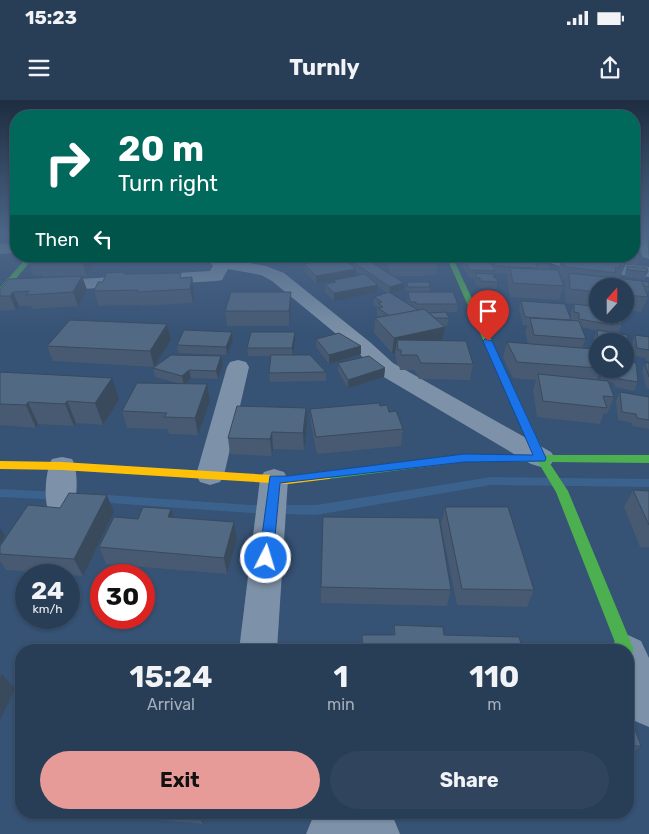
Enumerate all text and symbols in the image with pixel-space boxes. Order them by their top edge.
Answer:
text: 15:23 [25,6,77,29]
icon: menu [25,54,53,82]
text: Turnly [289,54,360,81]
icon: share [596,54,624,82]
text: 20 m [118,128,204,170]
icon: right [35,130,100,195]
text: Turn right [118,170,218,197]
icon: left [89,225,117,253]
text: Then [35,228,79,251]
north arrow [589,278,634,322]
map controls [589,278,634,378]
pin [467,290,509,341]
icon: arrive [474,297,502,325]
button: search [589,333,634,378]
position arrow [239,531,291,583]
speed limit sign: 30 [90,564,155,629]
text: 24 [31,576,64,605]
text: km/h [33,602,62,616]
text: 15:24 [130,659,212,695]
text: 1 [333,659,348,695]
text: 110 [469,659,519,695]
text: Arrival [147,695,195,714]
text: min [327,695,355,714]
text: m [487,695,501,714]
button: Exit [40,751,320,809]
button: Share [330,751,609,809]

